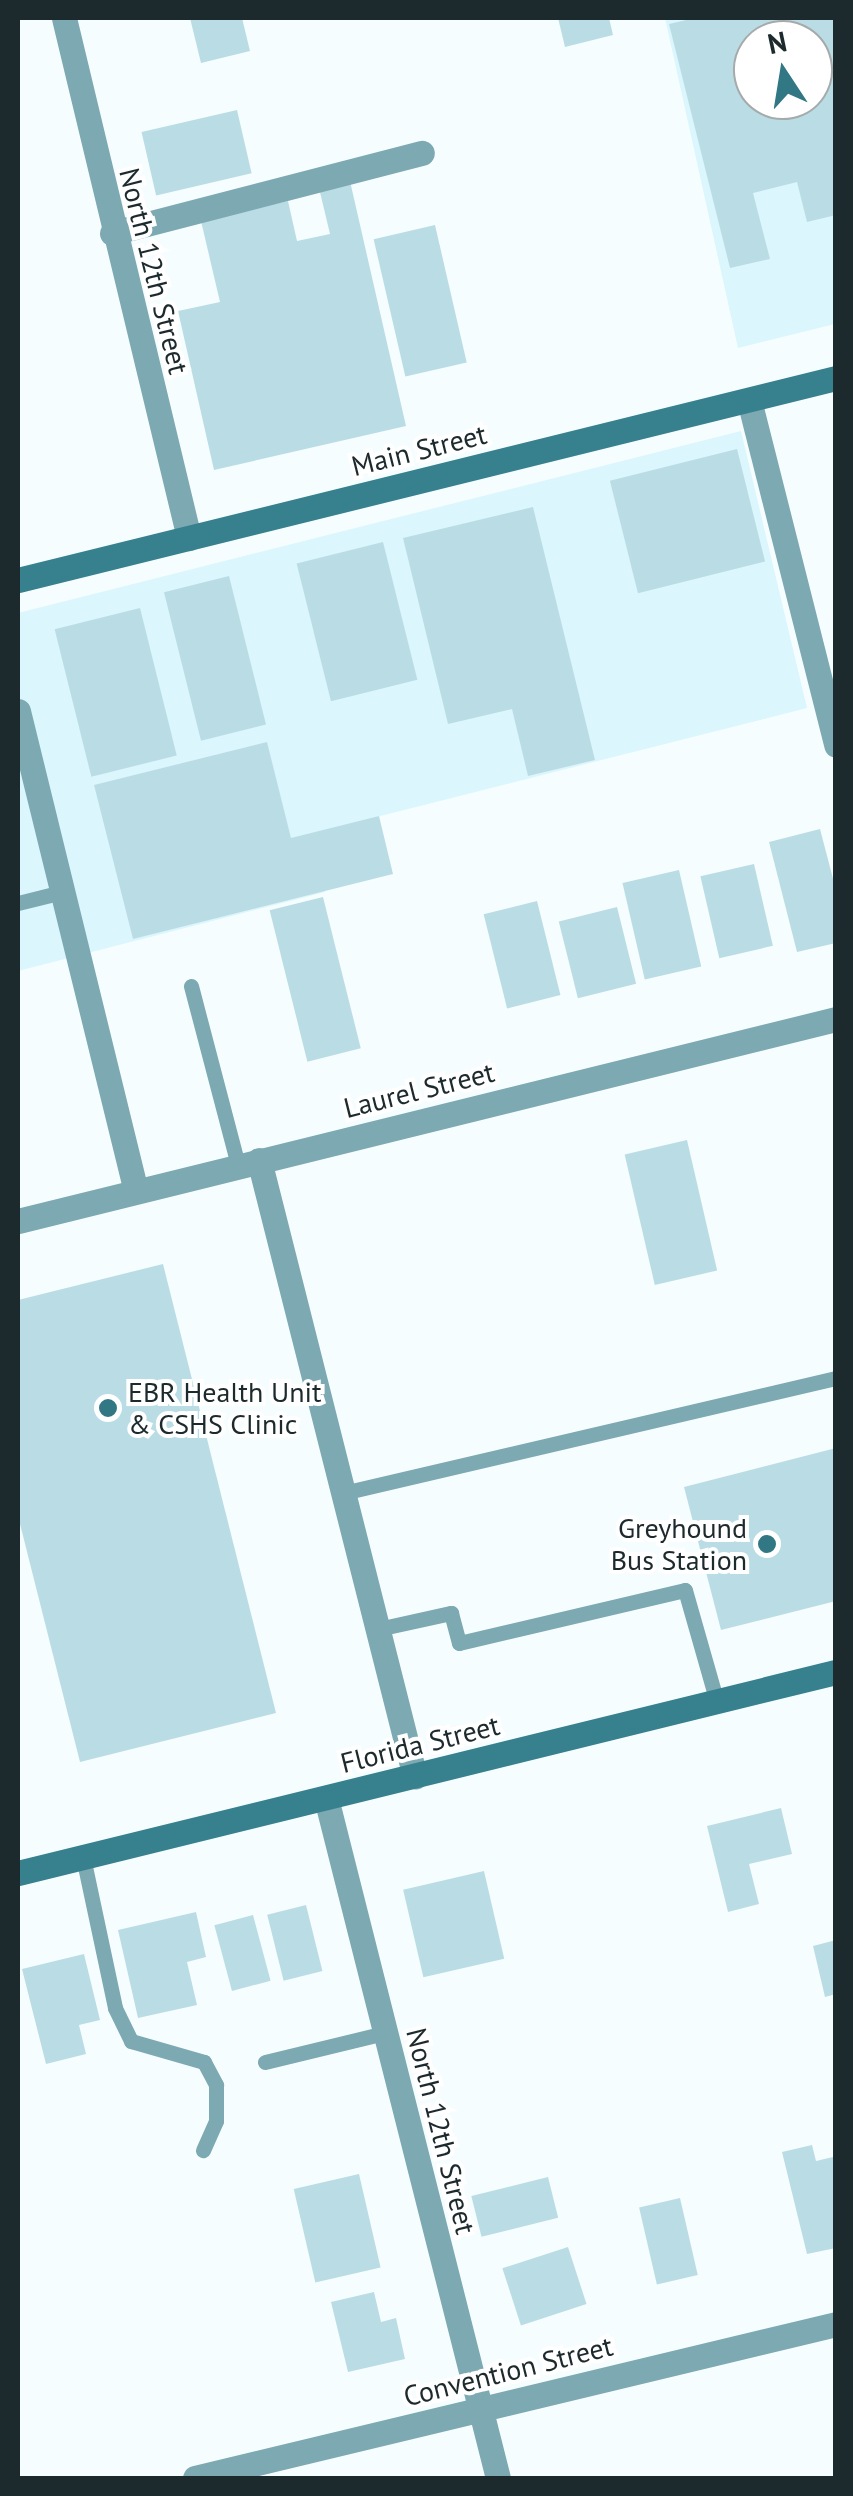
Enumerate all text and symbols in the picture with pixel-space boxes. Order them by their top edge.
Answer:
north arrow [733,20,833,120]
text: N [764,22,790,62]
street label: North 12th Street [112,165,196,377]
street label: Main Street [348,417,490,483]
street label: Laurel Street [340,1055,498,1125]
place label: EBR Health Unit & CSHS Clinic [128,1375,321,1441]
marker: EBR Health Unit & CSHS Clinic [97,1397,119,1419]
place label: Greyhound Bus Station [611,1511,747,1577]
marker: Greyhound Bus Station [756,1533,778,1555]
street label: Florida Street [337,1708,503,1780]
street label: North 12th Street [399,2025,483,2237]
street label: Convention Street [400,2329,616,2413]

